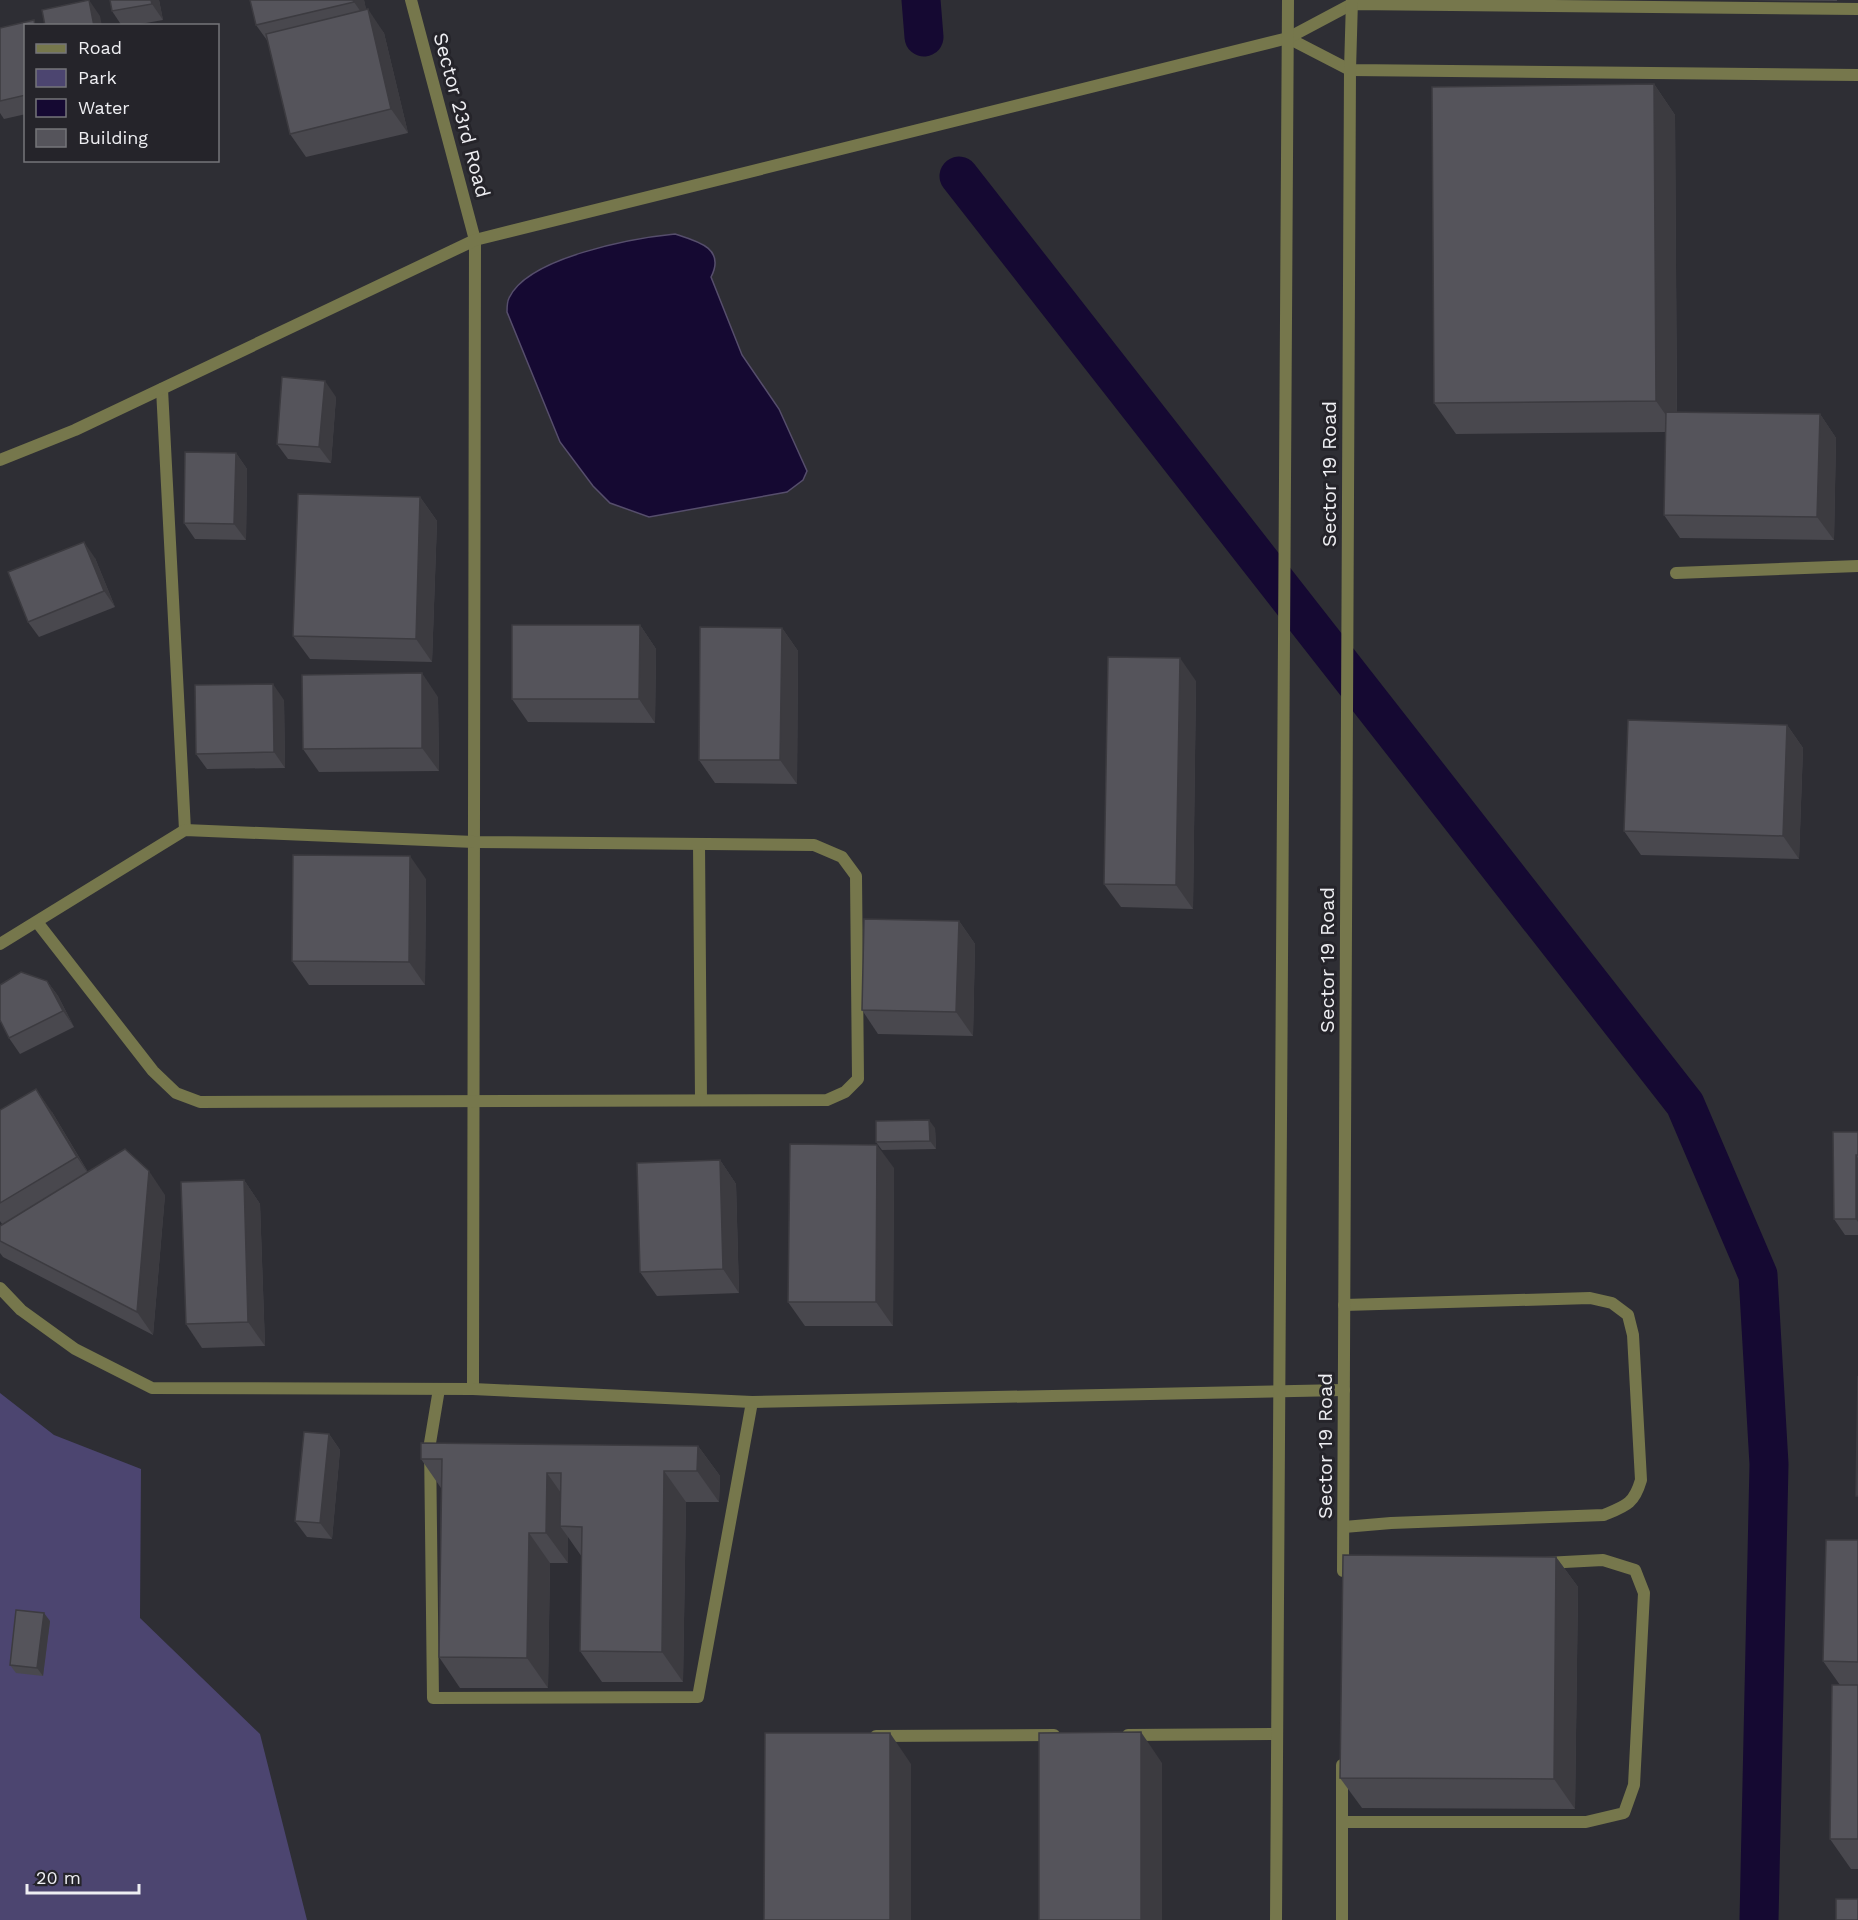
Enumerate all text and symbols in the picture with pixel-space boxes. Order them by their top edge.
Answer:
legend [24,24,219,162]
street label: Sector 23rd Road [428,30,496,200]
text: Road [78,37,122,58]
text: Park [78,67,117,88]
text: Water [78,97,130,118]
text: Building [78,127,148,148]
street label: Sector 19 Road [1317,401,1341,547]
street label: Sector 19 Road [1315,887,1339,1033]
street label: Sector 19 Road [1313,1373,1337,1519]
scale bar [27,1857,140,1895]
text: 20 m [36,1867,81,1888]

